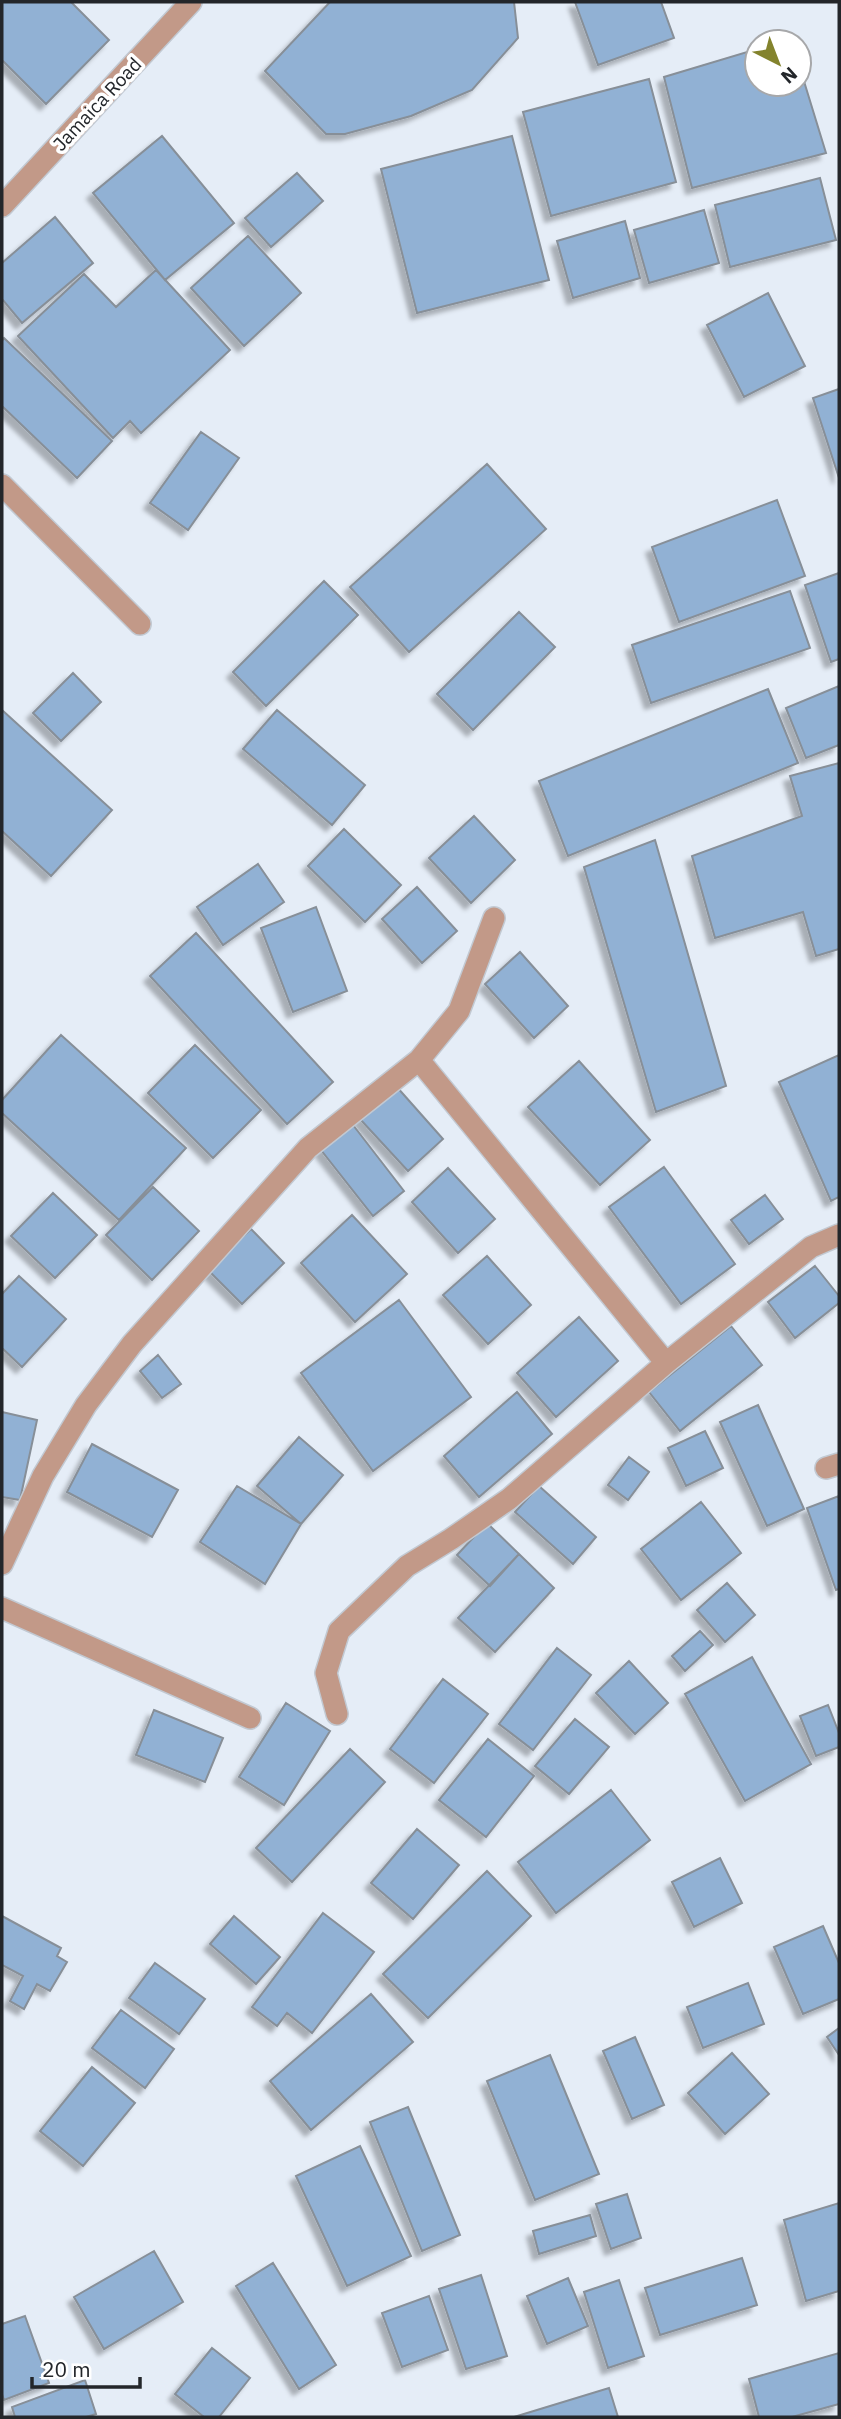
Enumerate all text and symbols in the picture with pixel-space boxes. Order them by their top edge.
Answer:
north arrow [743,28,813,98]
street label: Jamaica Road [48,52,146,156]
text: N [776,62,803,89]
scale bar [32,2346,140,2390]
text: 20 m [42,2355,91,2383]

